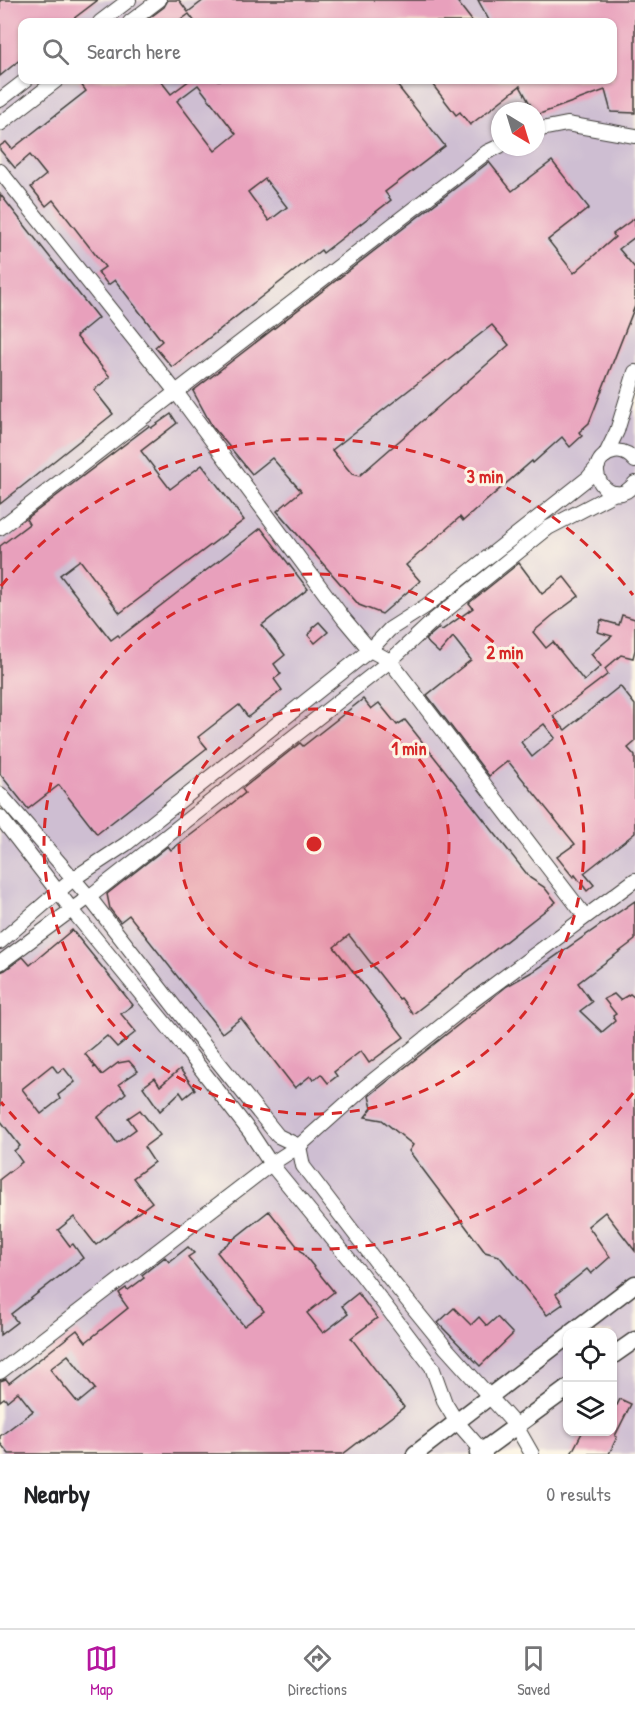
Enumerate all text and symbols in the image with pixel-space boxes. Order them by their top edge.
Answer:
search box [18,18,617,84]
icon: search [39,35,72,68]
text: Search here [87,36,181,66]
north arrow [491,102,545,156]
text: 3 min [467,464,503,489]
text: 2 min [487,640,523,665]
text: 1 min [391,736,427,761]
centre of rings [304,834,324,854]
map controls [563,1328,617,1436]
button: locate [563,1328,617,1382]
button: layers [563,1382,617,1436]
text: Nearby [24,1476,90,1511]
text: 0 results [546,1480,611,1507]
tab: Map [85,1642,118,1700]
tab: Directions [288,1642,347,1700]
tab: Saved [517,1642,550,1700]

